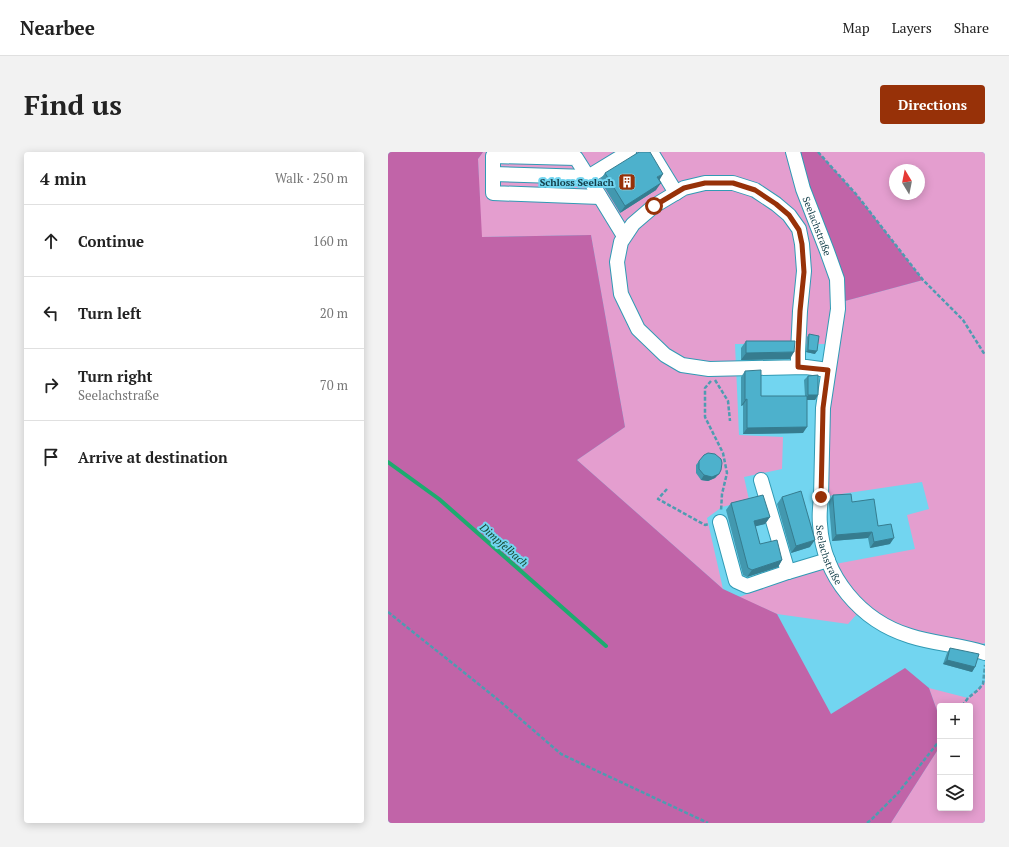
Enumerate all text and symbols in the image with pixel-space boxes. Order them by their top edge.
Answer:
text: Nearbee [20,15,95,40]
text: Map [843,18,870,37]
text: Layers [892,18,932,37]
text: Share [954,18,989,37]
button: Directions [880,85,985,124]
text: Find us [24,86,122,123]
north arrow [889,164,925,200]
text: 4 min [40,167,87,190]
text: Walk · 250 m [275,169,348,187]
building icon: Schloss Seelach [617,172,637,192]
place label: Schloss Seelach [540,176,615,189]
street label: Seelachstraße [800,195,834,258]
route start [645,197,663,215]
icon: ahead [40,230,62,252]
text: Continue [78,231,144,251]
text: 160 m [313,232,348,250]
icon: left [40,302,62,324]
text: Turn left [78,303,142,323]
text: 20 m [320,304,348,322]
text: Turn right [78,366,153,386]
icon: right [40,374,62,396]
text: 70 m [320,376,348,394]
text: Seelachstraße [78,386,159,404]
icon: arrive [40,446,62,468]
text: Arrive at destination [78,447,228,467]
route end [812,488,830,506]
water label: Dimpfelbach [476,520,531,570]
street label: Seelachstraße [813,524,845,587]
map controls [937,703,973,811]
button: + [937,703,973,739]
button: − [937,739,973,775]
button: layers [937,775,973,811]

